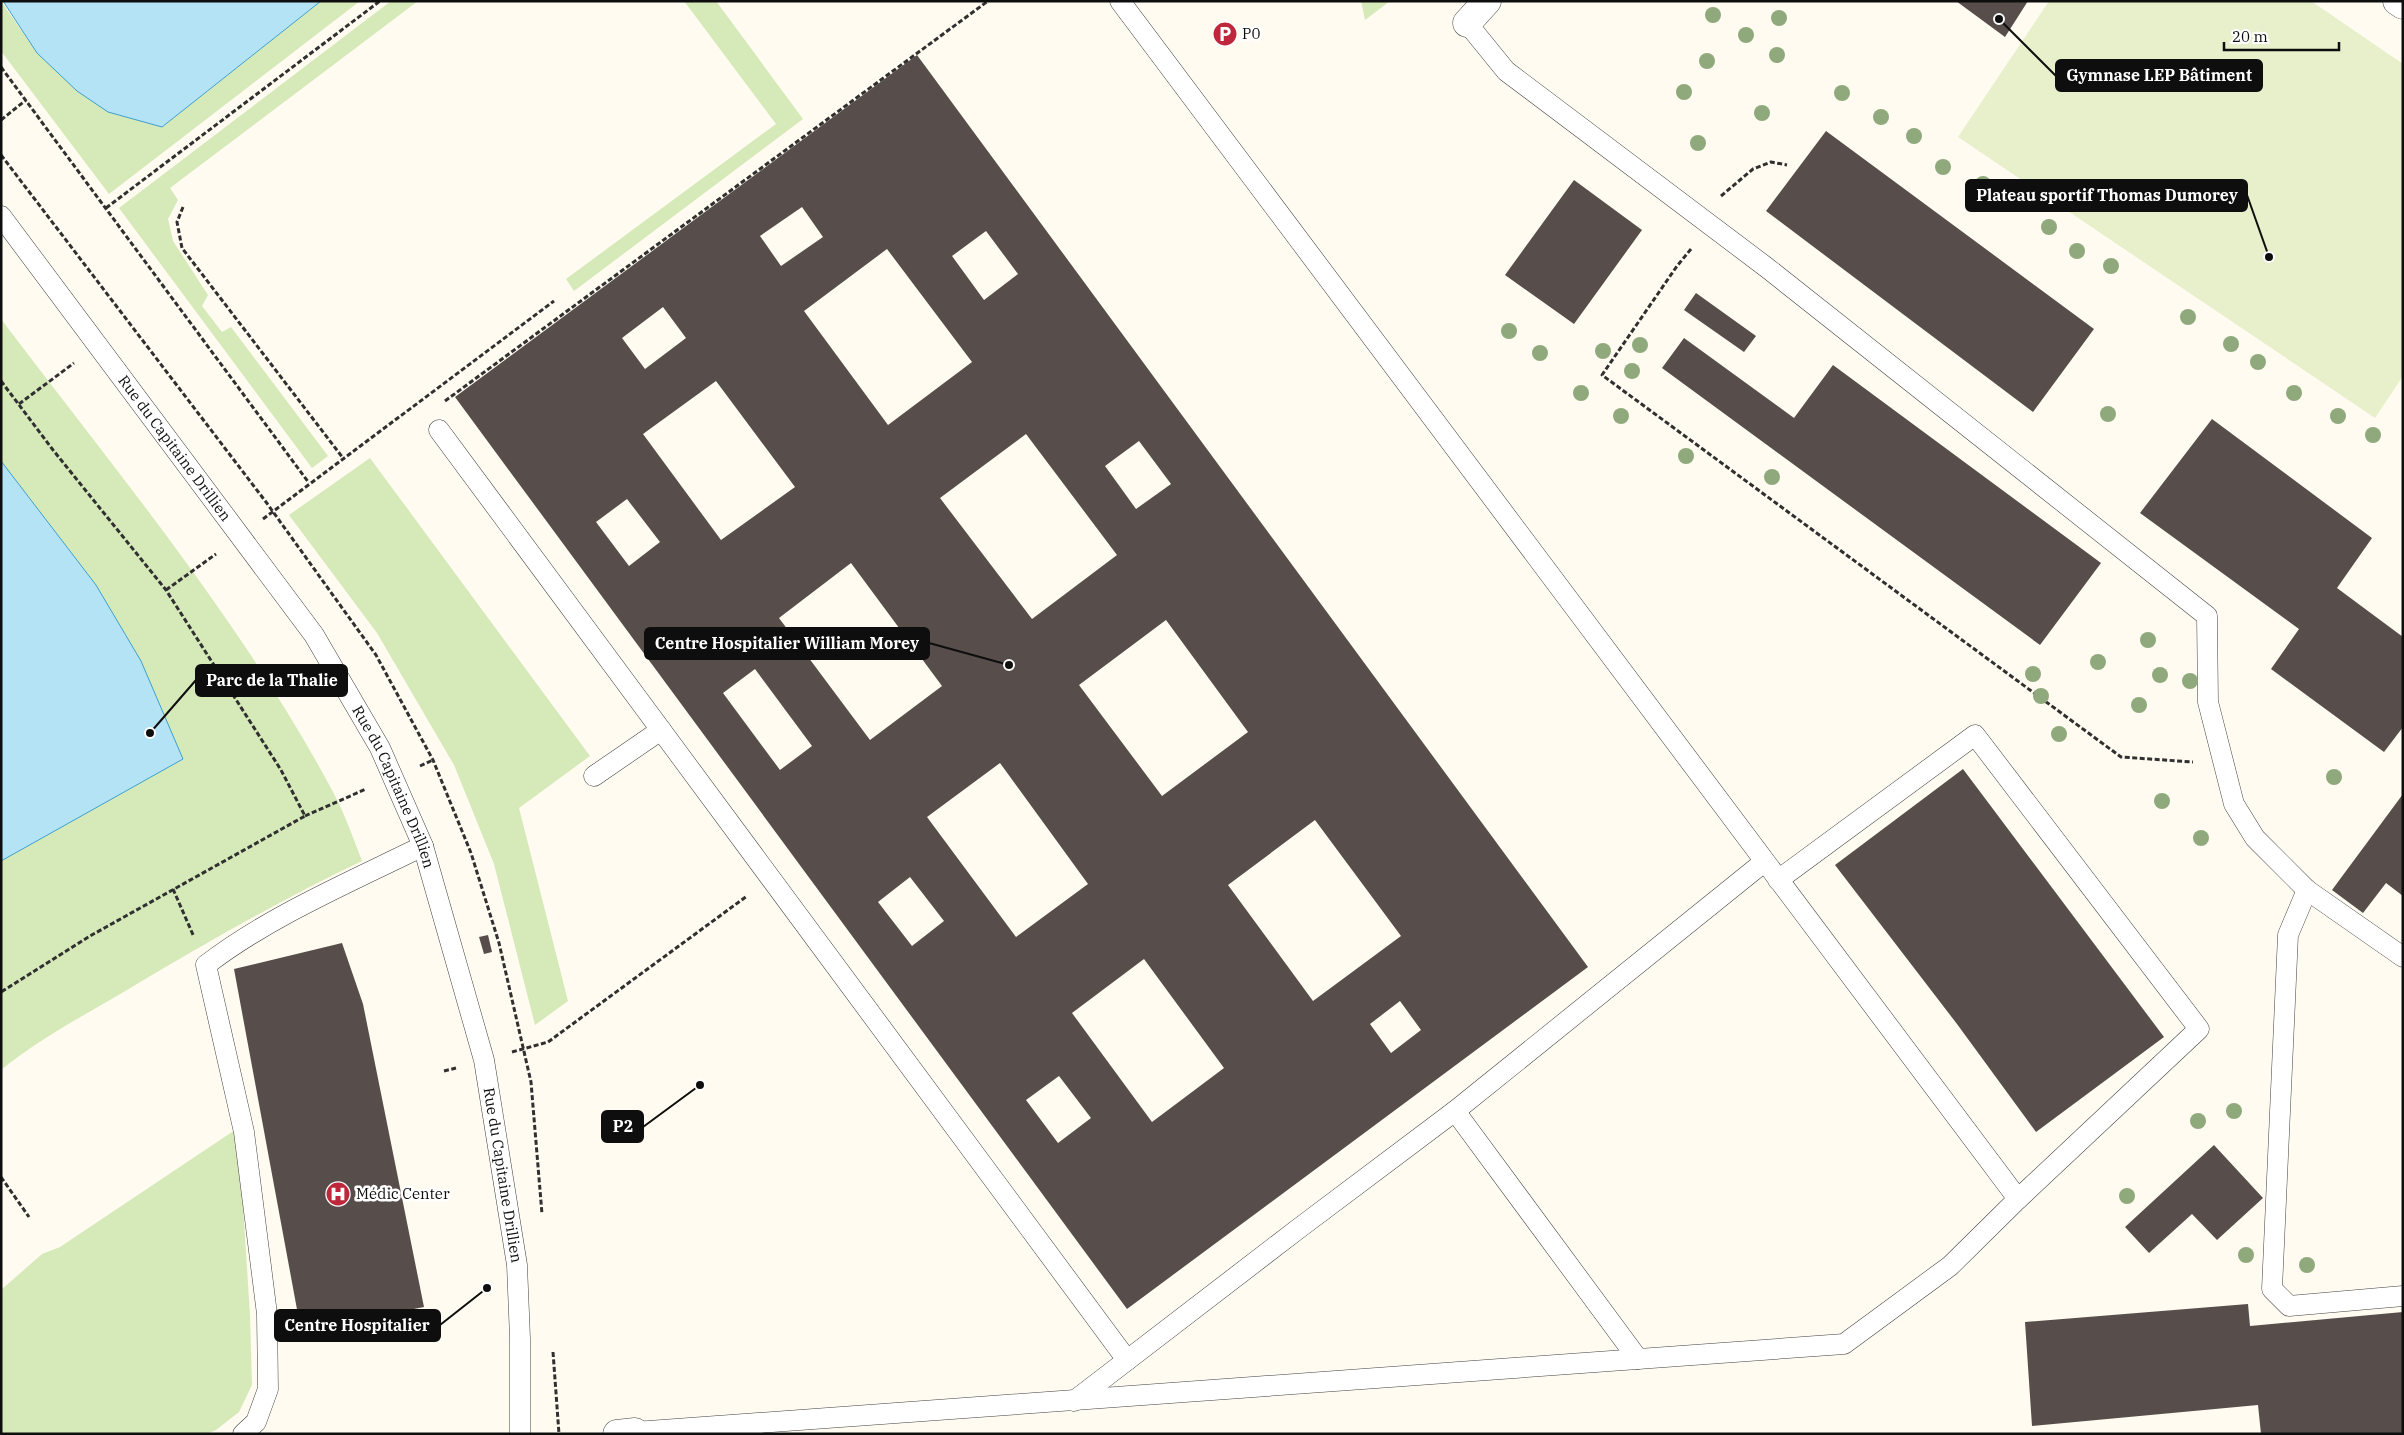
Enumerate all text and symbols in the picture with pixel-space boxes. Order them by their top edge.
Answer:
scale bar [2224,20,2339,52]
parking icon: P0 [1212,21,1238,47]
place label: P0 [1242,24,1260,43]
text: 20 m [2232,27,2268,46]
callout: Gymnase LEP Bâtiment [2056,60,2262,91]
text: Gymnase LEP Bâtiment [2066,65,2252,85]
callout: Plateau sportif Thomas Dumorey [1966,180,2247,211]
text: Plateau sportif Thomas Dumorey [1976,185,2239,205]
street label: Rue du Capitaine Drillien [114,371,236,525]
callout: Centre Hospitalier William Morey [645,628,929,659]
text: Centre Hospitalier William Morey [655,633,920,653]
callout: Parc de la Thalie [196,665,347,696]
text: Parc de la Thalie [206,670,338,690]
street label: Rue du Capitaine Drillien [348,702,439,871]
street label: Rue du Capitaine Drillien [480,1086,527,1264]
callout: P2 [602,1111,643,1142]
text: P2 [613,1116,633,1136]
hospital icon: Médic Center [325,1181,351,1207]
place label: Médic Center [356,1184,450,1203]
callout: Centre Hospitalier [275,1310,440,1341]
text: Centre Hospitalier [284,1315,430,1335]

